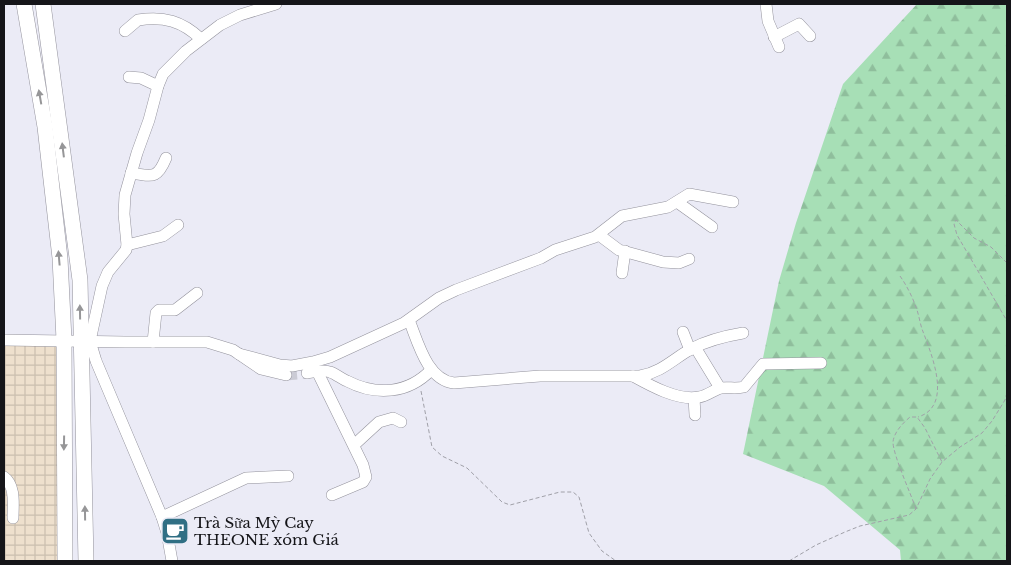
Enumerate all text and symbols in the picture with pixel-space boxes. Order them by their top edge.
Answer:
one-way arrow [36,88,44,104]
one-way arrow [59,142,67,158]
one-way arrow [55,250,63,266]
one-way arrow [76,304,84,320]
one-way arrow [60,435,68,451]
one-way arrow [81,504,89,520]
place label: Trà Sữa Mỳ Cay THEONE xóm Giá [194,513,340,549]
cafe icon: Trà Sữa Mỳ Cay THEONE xóm Giá [160,516,190,546]

